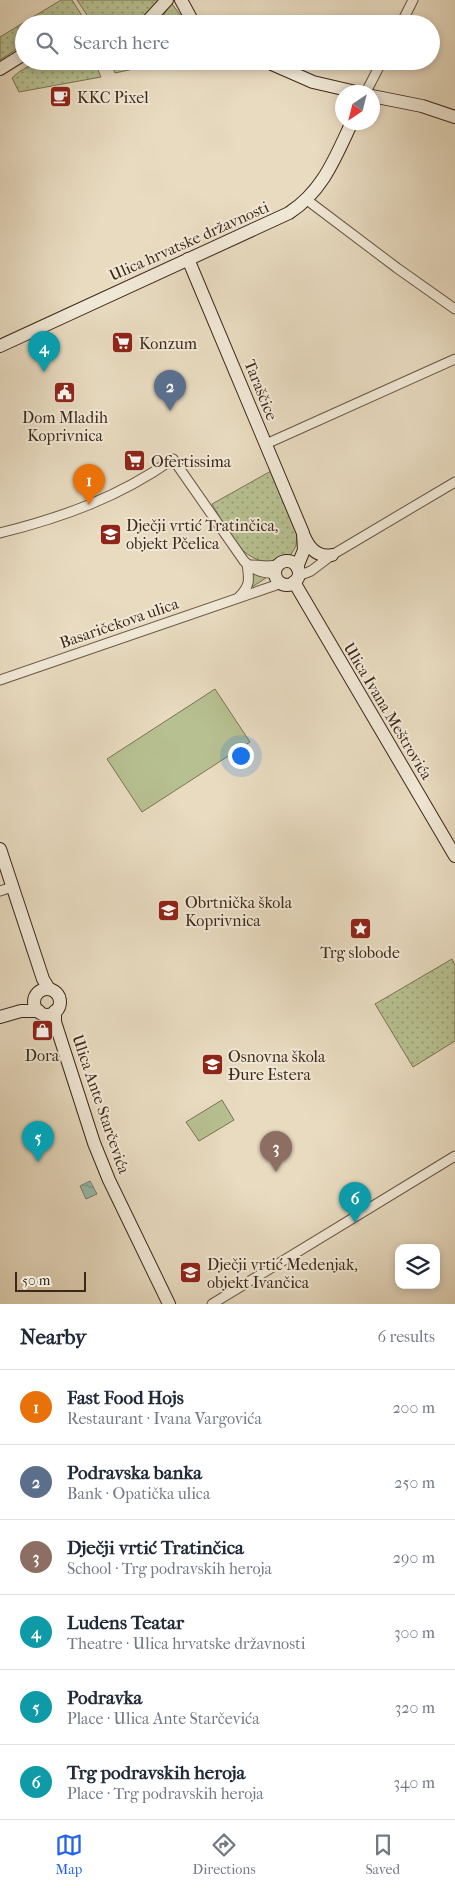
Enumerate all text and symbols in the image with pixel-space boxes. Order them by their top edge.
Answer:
search box [15,15,440,70]
icon: search [33,29,61,57]
text: Search here [73,32,169,54]
cafe icon: KKC Pixel [49,85,73,109]
north arrow [335,85,380,130]
place label: KKC Pixel [77,88,149,107]
street label: Ulica hrvatske državnosti [106,197,272,285]
pin: 4 [28,331,60,372]
supermarket icon: Konzum [111,331,135,355]
place label: Konzum [139,334,198,353]
street label: Taraščice [240,357,282,423]
pin: 2 [154,370,186,411]
public building icon: Dom Mladih Koprivnica [53,381,77,405]
place label: Dom Mladih Koprivnica [22,408,108,445]
supermarket icon: Ofertissima [123,449,147,473]
place label: Ofertissima [151,452,232,471]
pin: 1 [73,464,105,505]
place label: Dječji vrtić Tratinčica, objekt Pčelica [126,516,278,553]
school or university icon: Dječji vrtić Tratinčica, objekt Pčelica [98,522,122,546]
street label: Basaričekova ulica [57,594,182,652]
street label: Ulica Ivana Meštrovića [340,639,437,783]
your location [228,743,254,769]
place label: Obrtnička škola Koprivnica [185,893,293,930]
school or university icon: Obrtnička škola Koprivnica [157,899,181,923]
place icon: Trg slobode [348,916,372,940]
place label: Trg slobode [320,943,400,962]
shop icon: Dora [30,1019,54,1043]
street label: Ulica Ante Starčevića [68,1032,134,1177]
place label: Dora [25,1046,60,1065]
place label: Osnovna škola Đure Estera [228,1047,326,1084]
school or university icon: Osnovna škola Đure Estera [200,1053,224,1077]
pin: 5 [22,1121,54,1162]
pin: 3 [260,1131,292,1172]
pin: 6 [339,1182,371,1223]
map controls [395,1244,440,1289]
button: layers [395,1244,440,1289]
place label: Dječji vrtić Medenjak, objekt Ivančica [207,1255,358,1292]
school or university icon: Dječji vrtić Medenjak, objekt Ivančica [179,1261,203,1285]
scale bar [15,1269,86,1292]
text: 50 m [22,1272,50,1289]
text: Nearby [20,1325,86,1349]
text: 6 results [377,1327,435,1346]
text: Fast Food Hojs [67,1387,184,1409]
text: 1 [33,1398,39,1417]
text: 200 m [392,1398,435,1417]
text: Restaurant · Ivana Vargovića [67,1409,262,1428]
text: Podravska banka [67,1462,202,1484]
text: 2 [32,1473,40,1492]
text: 250 m [394,1473,435,1492]
text: Bank · Opatička ulica [67,1484,210,1503]
text: Dječji vrtić Tratinčica [67,1537,244,1559]
text: 3 [33,1548,39,1567]
text: 290 m [393,1548,435,1567]
text: School · Trg podravskih heroja [67,1559,272,1578]
text: Ludens Teatar [67,1612,184,1634]
text: 4 [31,1623,41,1642]
text: 300 m [394,1623,435,1642]
text: Theatre · Ulica hrvatske državnosti [67,1634,306,1653]
text: Podravka [67,1687,142,1709]
text: 5 [33,1698,39,1717]
text: 320 m [395,1698,435,1717]
text: Place · Ulica Ante Starčevića [67,1709,260,1728]
text: Trg podravskih heroja [67,1762,245,1784]
text: 6 [32,1773,40,1792]
text: 340 m [393,1773,435,1792]
text: Place · Trg podravskih heroja [67,1784,264,1803]
tab: Map [55,1831,83,1878]
tab: Directions [193,1831,256,1878]
tab: Saved [365,1831,400,1878]

